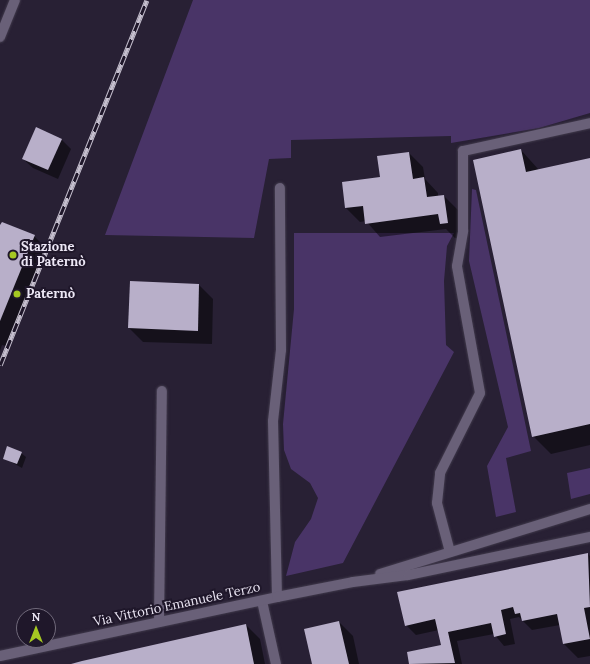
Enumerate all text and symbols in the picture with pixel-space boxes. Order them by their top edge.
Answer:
place label: Stazione di Paternò [21,240,86,271]
marker: Stazione di Paternò [8,250,18,260]
place label: Paternò [26,286,75,302]
marker: Paternò [11,288,23,300]
street label: Via Vittorio Emanuele Terzo [92,580,262,630]
north arrow [16,608,56,648]
text: N [32,610,40,624]

